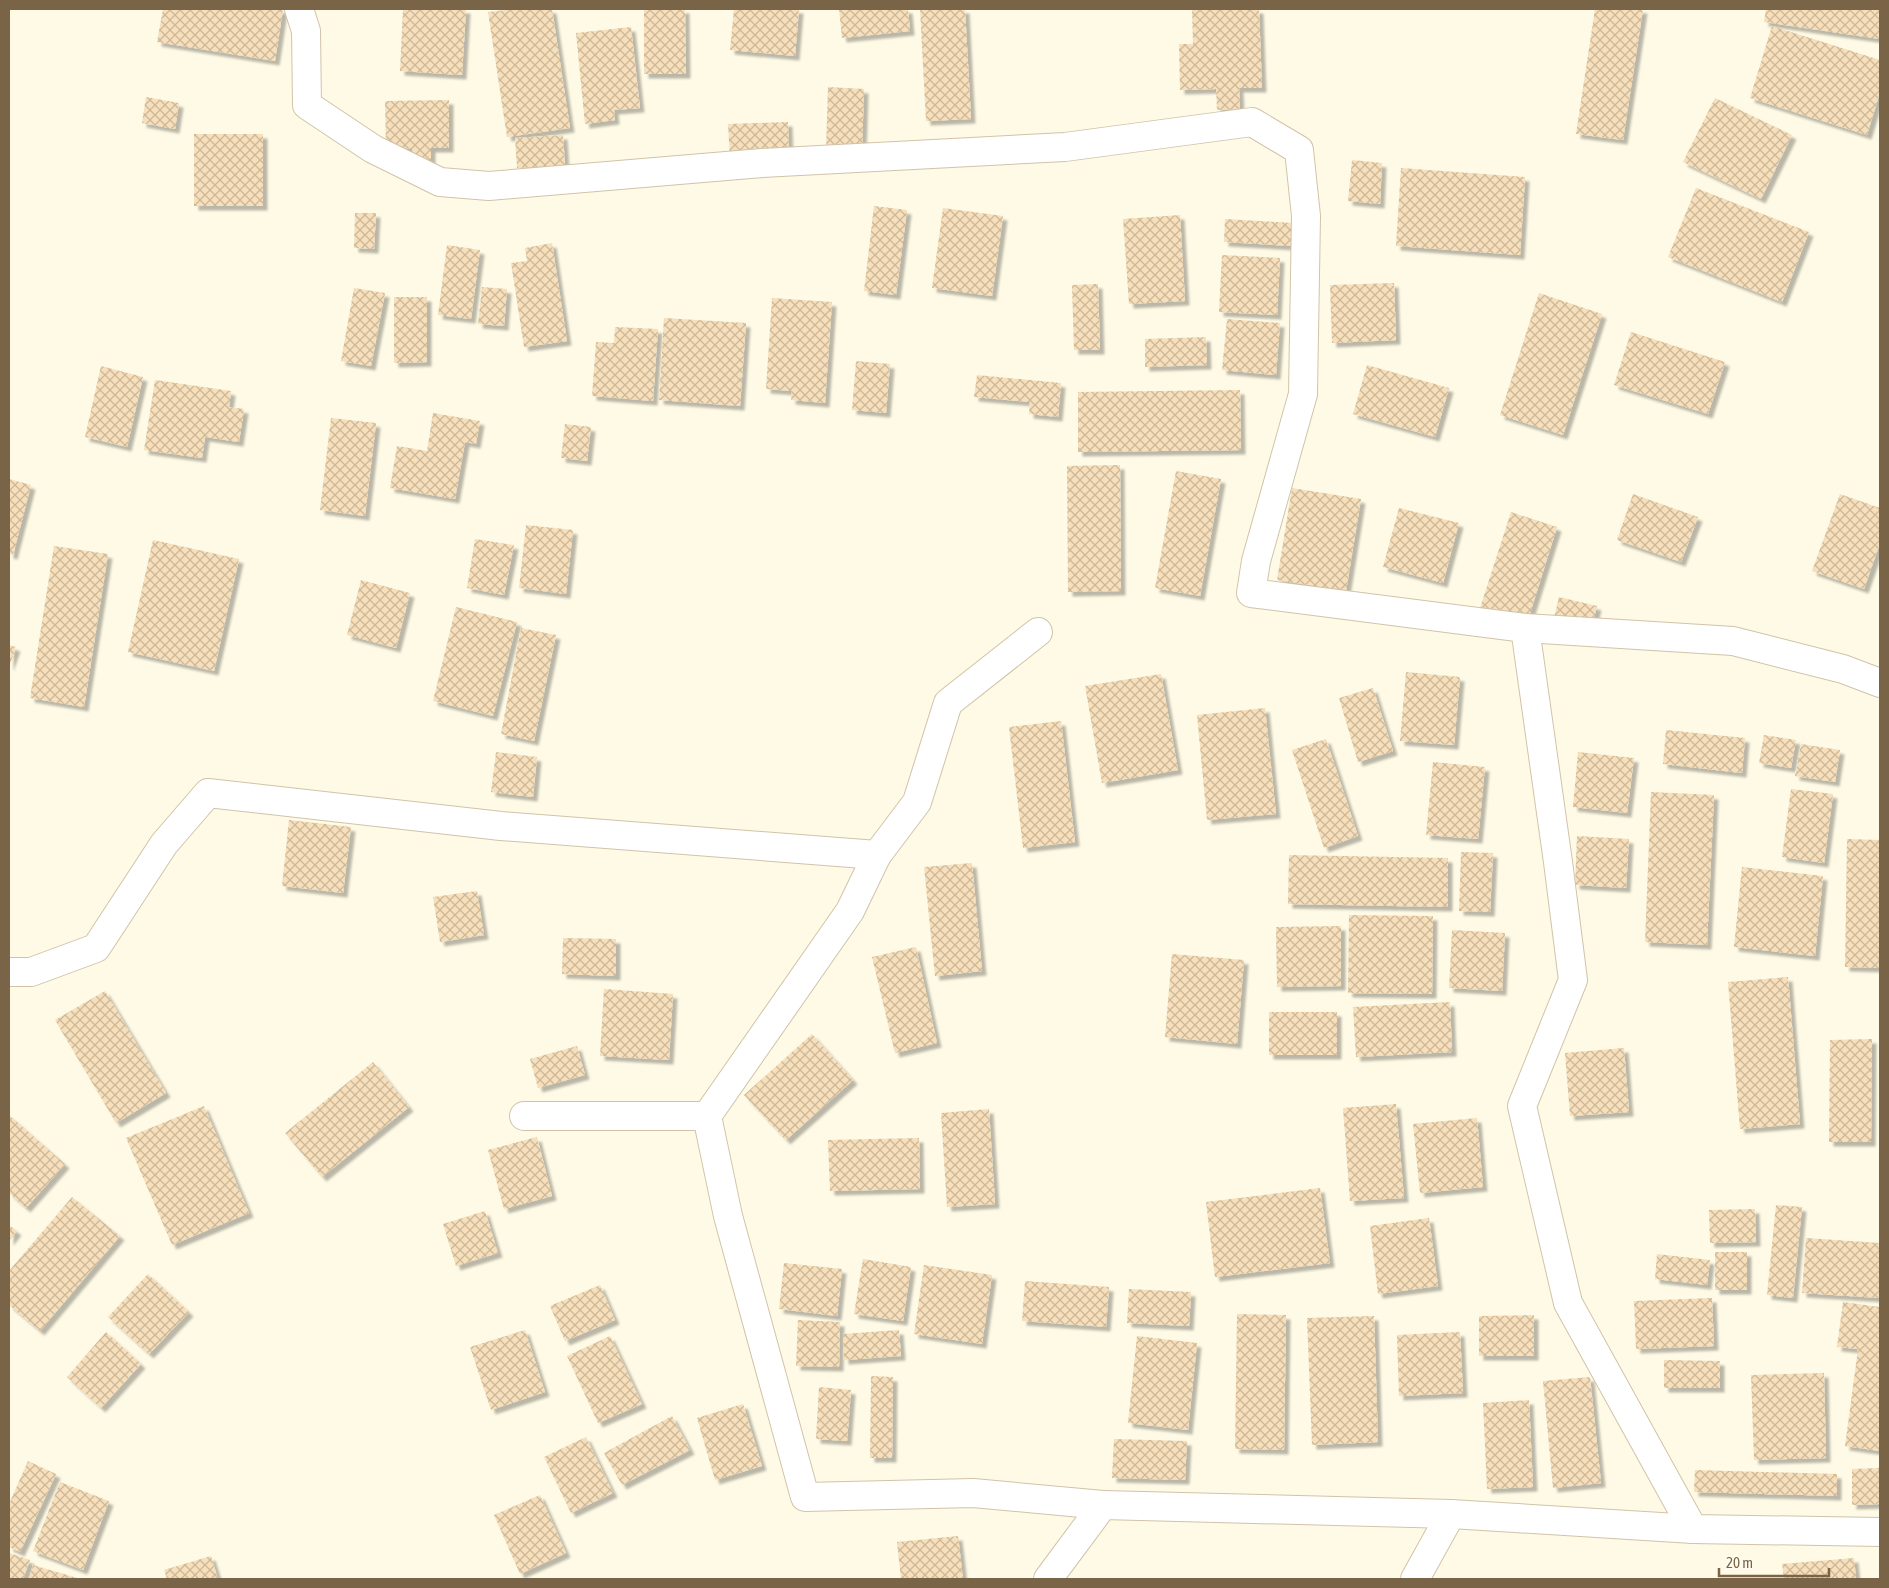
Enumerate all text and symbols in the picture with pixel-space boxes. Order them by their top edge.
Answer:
scale bar [1719,1546,1829,1578]
text: 20 m [1726,1554,1753,1571]

